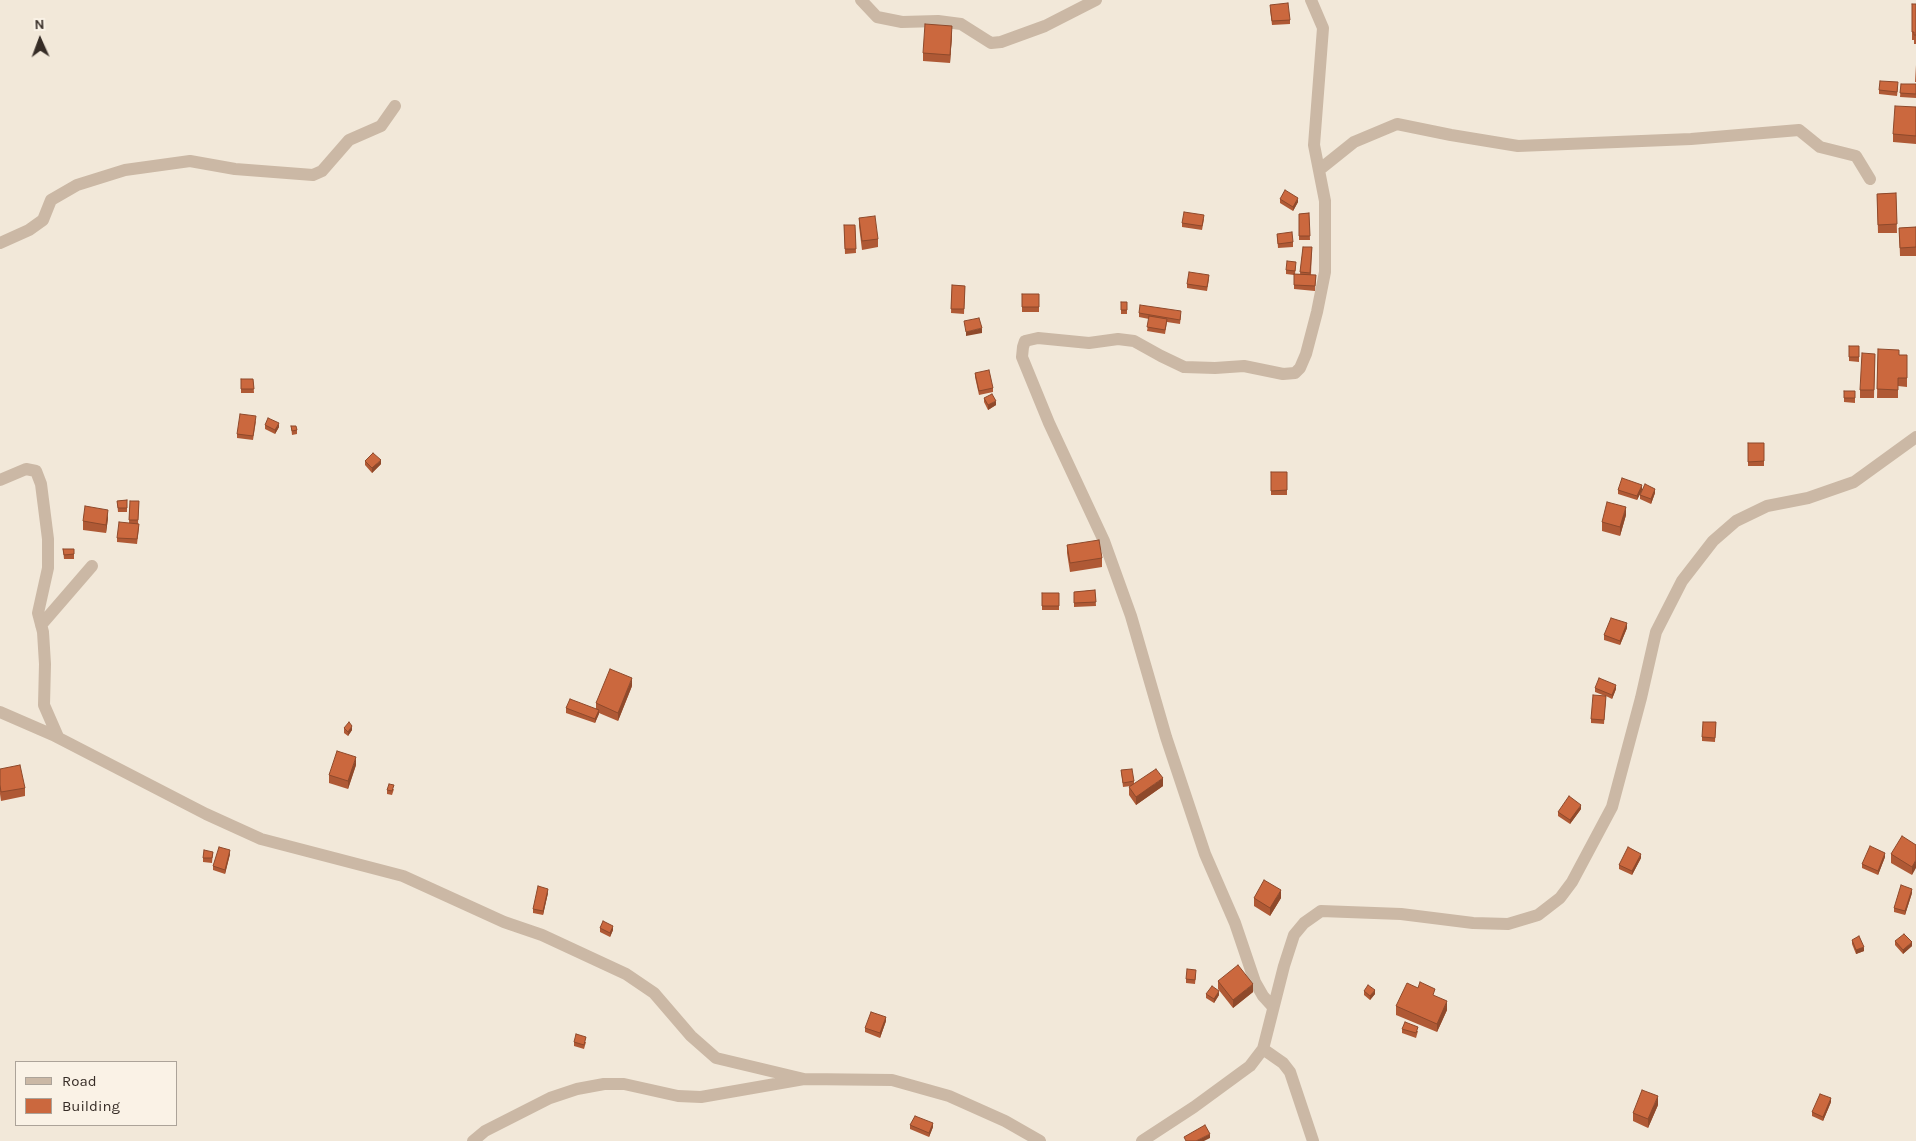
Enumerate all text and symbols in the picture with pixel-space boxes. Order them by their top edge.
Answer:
north arrow [15,15,65,65]
text: N [34,16,45,33]
legend [15,1061,178,1126]
text: Road [62,1072,97,1090]
text: Building [62,1097,120,1115]

